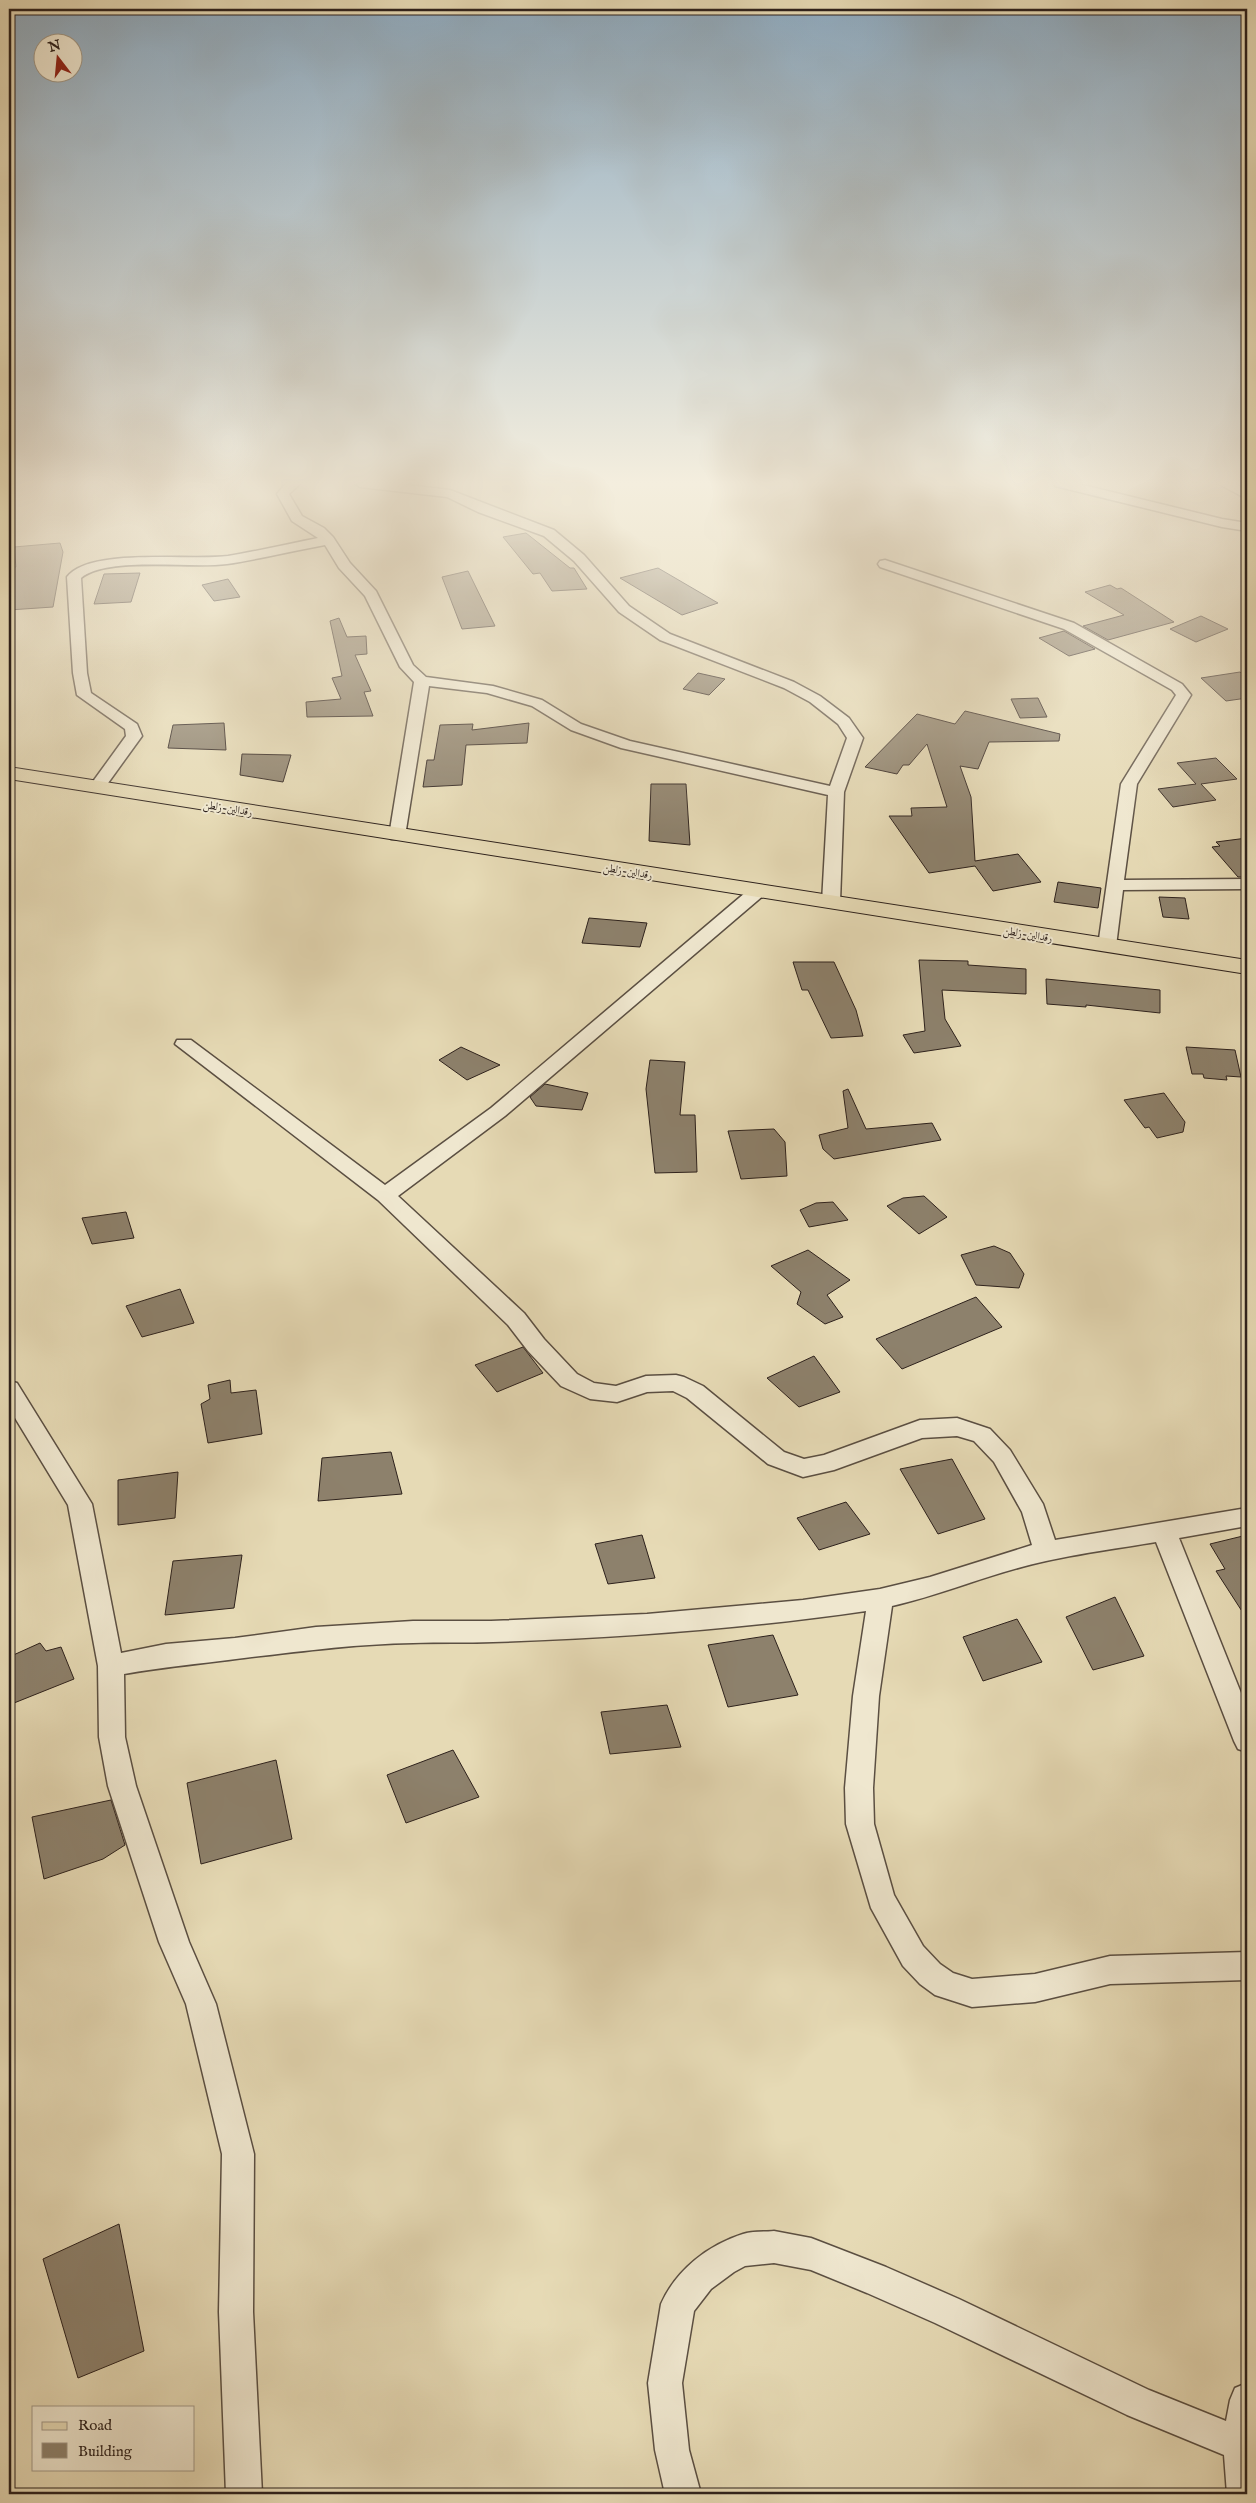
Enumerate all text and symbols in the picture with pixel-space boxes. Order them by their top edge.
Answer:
north arrow [32,32,82,82]
text: N [45,36,63,57]
street label: رقدالين-زلطن [202,798,254,821]
street label: رقدالين-زلطن [602,861,654,884]
street label: رقدالين-زلطن [1002,924,1054,947]
legend [32,2406,195,2470]
text: Road [78,2416,113,2435]
text: Building [78,2442,133,2461]

